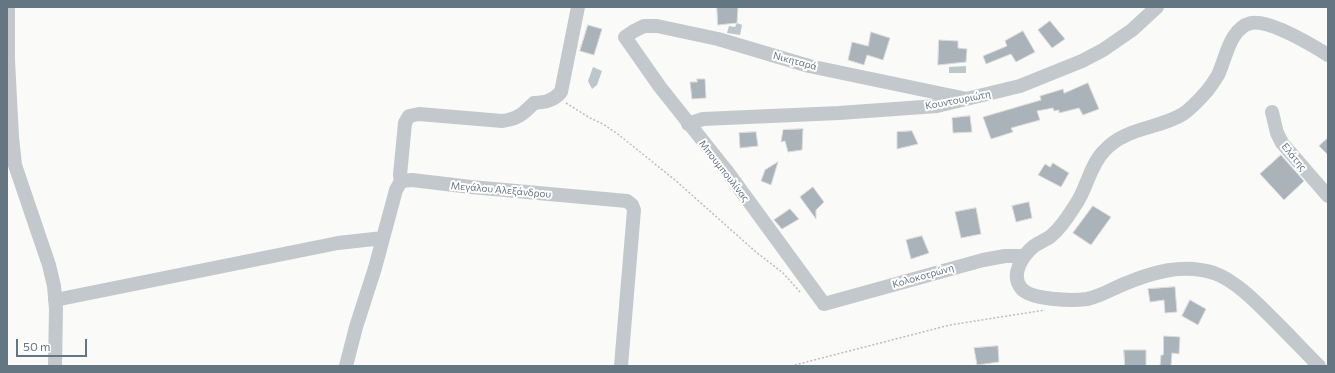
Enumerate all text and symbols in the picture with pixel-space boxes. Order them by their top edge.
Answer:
street label: Νικηταρά [772,49,818,73]
street label: Κουντουριώτη [924,88,992,112]
street label: Μπουμπουλίνας [696,138,752,204]
street label: Ελάτης [1279,141,1309,173]
street label: Μεγάλου Αλεξάνδρου [450,180,552,200]
street label: Κολοκοτρώνη [891,261,955,291]
scale bar [18,331,89,357]
text: 50 m [23,339,51,353]

